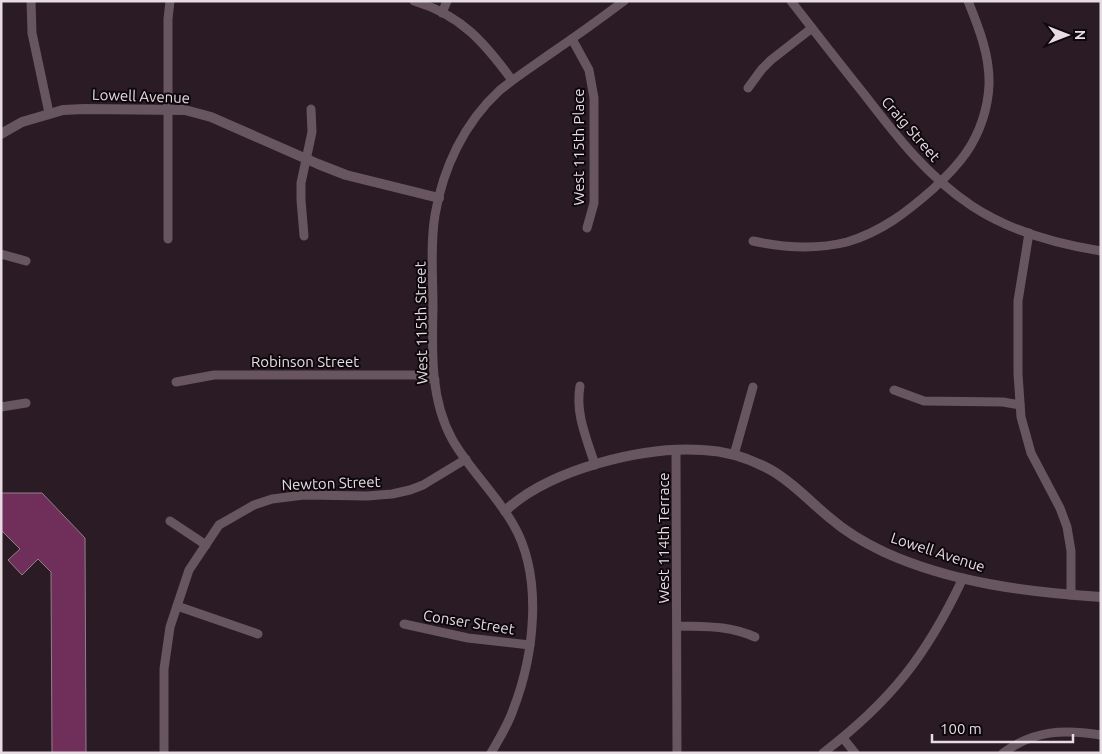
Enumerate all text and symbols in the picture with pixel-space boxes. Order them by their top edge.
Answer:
north arrow [1042,10,1092,60]
text: N [1072,30,1088,40]
street label: Lowell Avenue [92,86,190,106]
street label: West 115th Place [570,89,587,205]
street label: Craig Street [878,93,944,165]
street label: West 115th Street [411,261,431,385]
street label: Robinson Street [251,353,359,370]
street label: West 114th Terrace [655,472,672,604]
street label: Newton Street [281,473,381,493]
street label: Lowell Avenue [889,529,987,575]
street label: Conser Street [422,606,516,638]
scale bar [932,712,1073,744]
text: 100 m [940,720,982,737]

